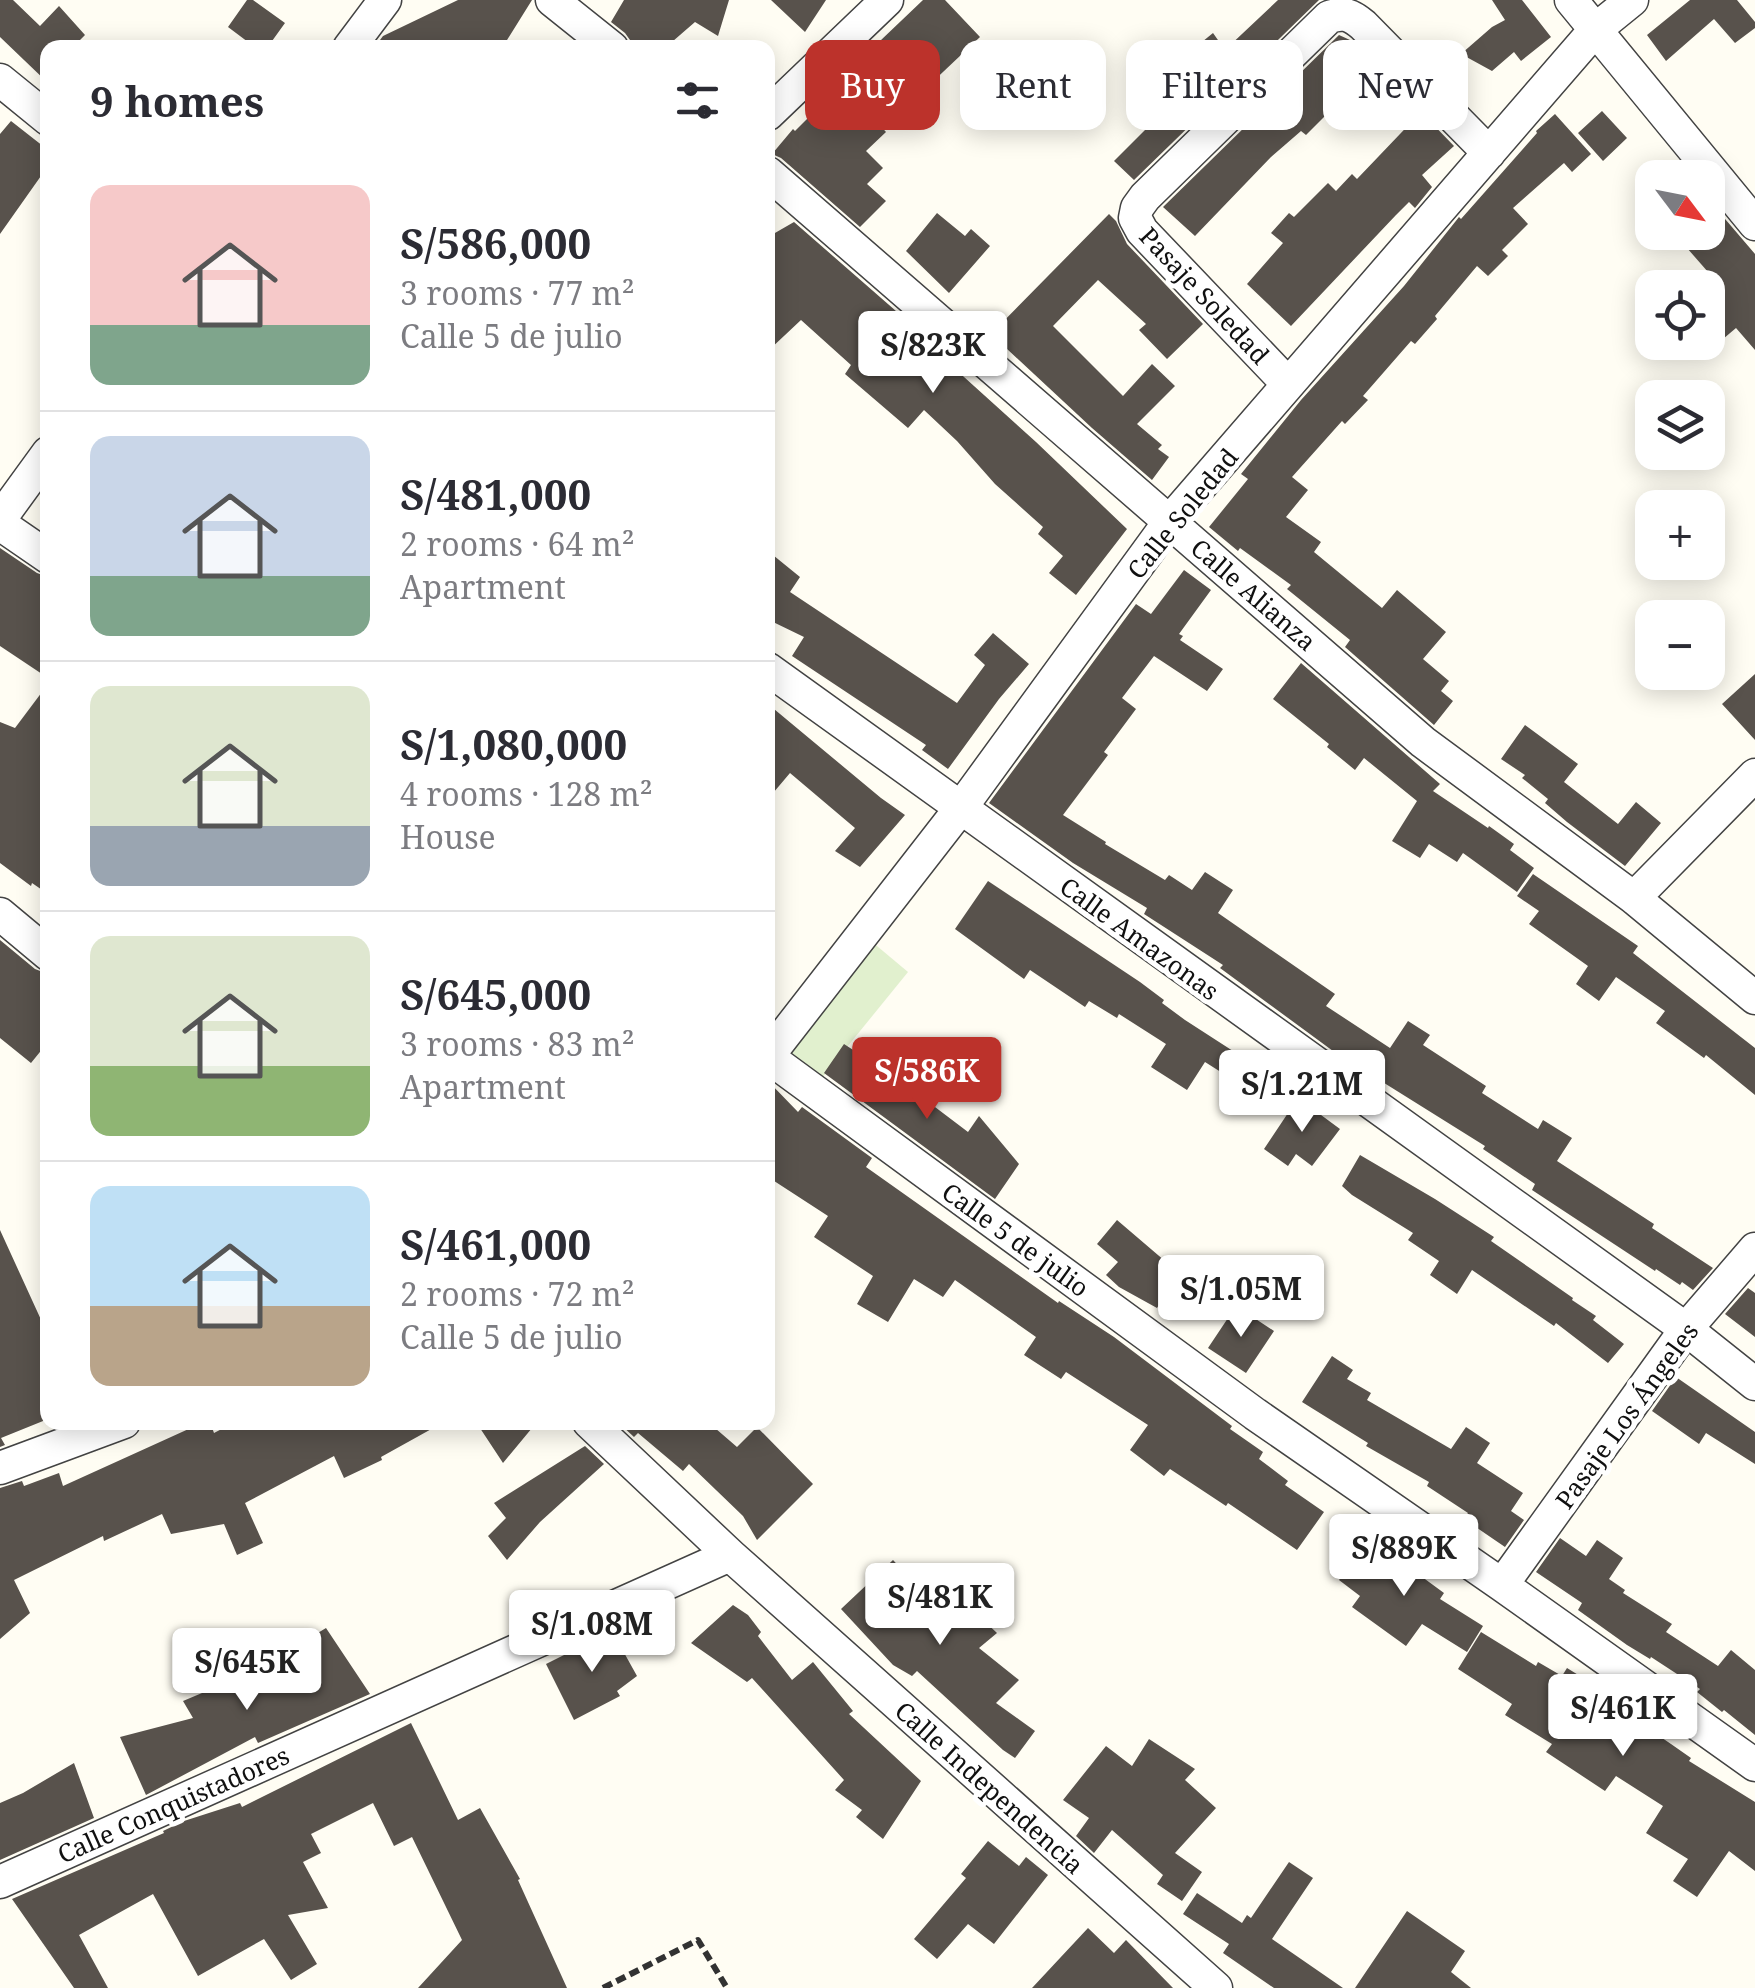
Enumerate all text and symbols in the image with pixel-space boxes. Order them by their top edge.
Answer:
chip: Buy [805,40,940,130]
chip: Rent [960,40,1106,130]
chip: Filters [1126,40,1303,130]
chip: New [1323,40,1468,130]
text: 9 homes [90,72,264,129]
icon: filters [670,73,725,128]
north arrow [1635,160,1725,250]
map controls [1635,160,1725,690]
text: S/586,000 [400,214,591,271]
street label: Pasaje Soledad [1133,219,1277,371]
icon: home [170,225,290,345]
button: locate [1635,270,1725,360]
text: 3 rooms · 77 m² [400,271,635,314]
pin: S/823K [852,311,1014,396]
text: Calle 5 de julio [400,314,623,357]
text: S/823K [880,322,986,365]
button: layers [1635,380,1725,470]
street label: Calle Soledad [1119,441,1245,585]
text: S/481,000 [400,465,591,522]
icon: home [170,476,290,596]
button: + [1635,490,1725,580]
text: 2 rooms · 64 m² [400,522,635,565]
street label: Calle Alianza [1184,530,1324,658]
text: Apartment [400,565,566,608]
button: − [1635,600,1725,690]
text: S/1,080,000 [400,715,627,772]
icon: home [170,726,290,846]
text: 4 rooms · 128 m² [400,772,653,815]
text: House [400,815,496,858]
street label: Calle Amazonas [1054,869,1226,1007]
text: S/645,000 [400,965,591,1022]
icon: home [170,976,290,1096]
text: 3 rooms · 83 m² [400,1022,635,1065]
pin: S/586K [846,1037,1008,1122]
text: S/586K [874,1048,980,1091]
pin: S/1.21M [1210,1050,1394,1135]
text: S/1.21M [1241,1061,1363,1104]
text: Apartment [400,1065,566,1108]
street label: Calle 5 de julio [936,1174,1096,1304]
text: S/461,000 [400,1215,591,1272]
icon: home [170,1226,290,1346]
pin: S/1.05M [1149,1255,1333,1340]
text: S/1.05M [1180,1266,1302,1309]
text: 2 rooms · 72 m² [400,1272,635,1315]
text: Calle 5 de julio [400,1315,623,1358]
street label: Pasaje Los Ángeles [1547,1315,1705,1515]
pin: S/889K [1323,1514,1485,1599]
text: S/889K [1351,1525,1457,1568]
pin: S/481K [859,1563,1021,1648]
text: S/481K [887,1574,993,1617]
pin: S/1.08M [500,1590,684,1675]
text: S/1.08M [531,1601,653,1644]
pin: S/645K [166,1628,328,1713]
text: S/645K [194,1639,300,1682]
pin: S/461K [1542,1674,1704,1759]
text: S/461K [1570,1685,1676,1728]
street label: Calle Independencia [888,1693,1092,1881]
street label: Calle Conquistadores [52,1738,294,1870]

